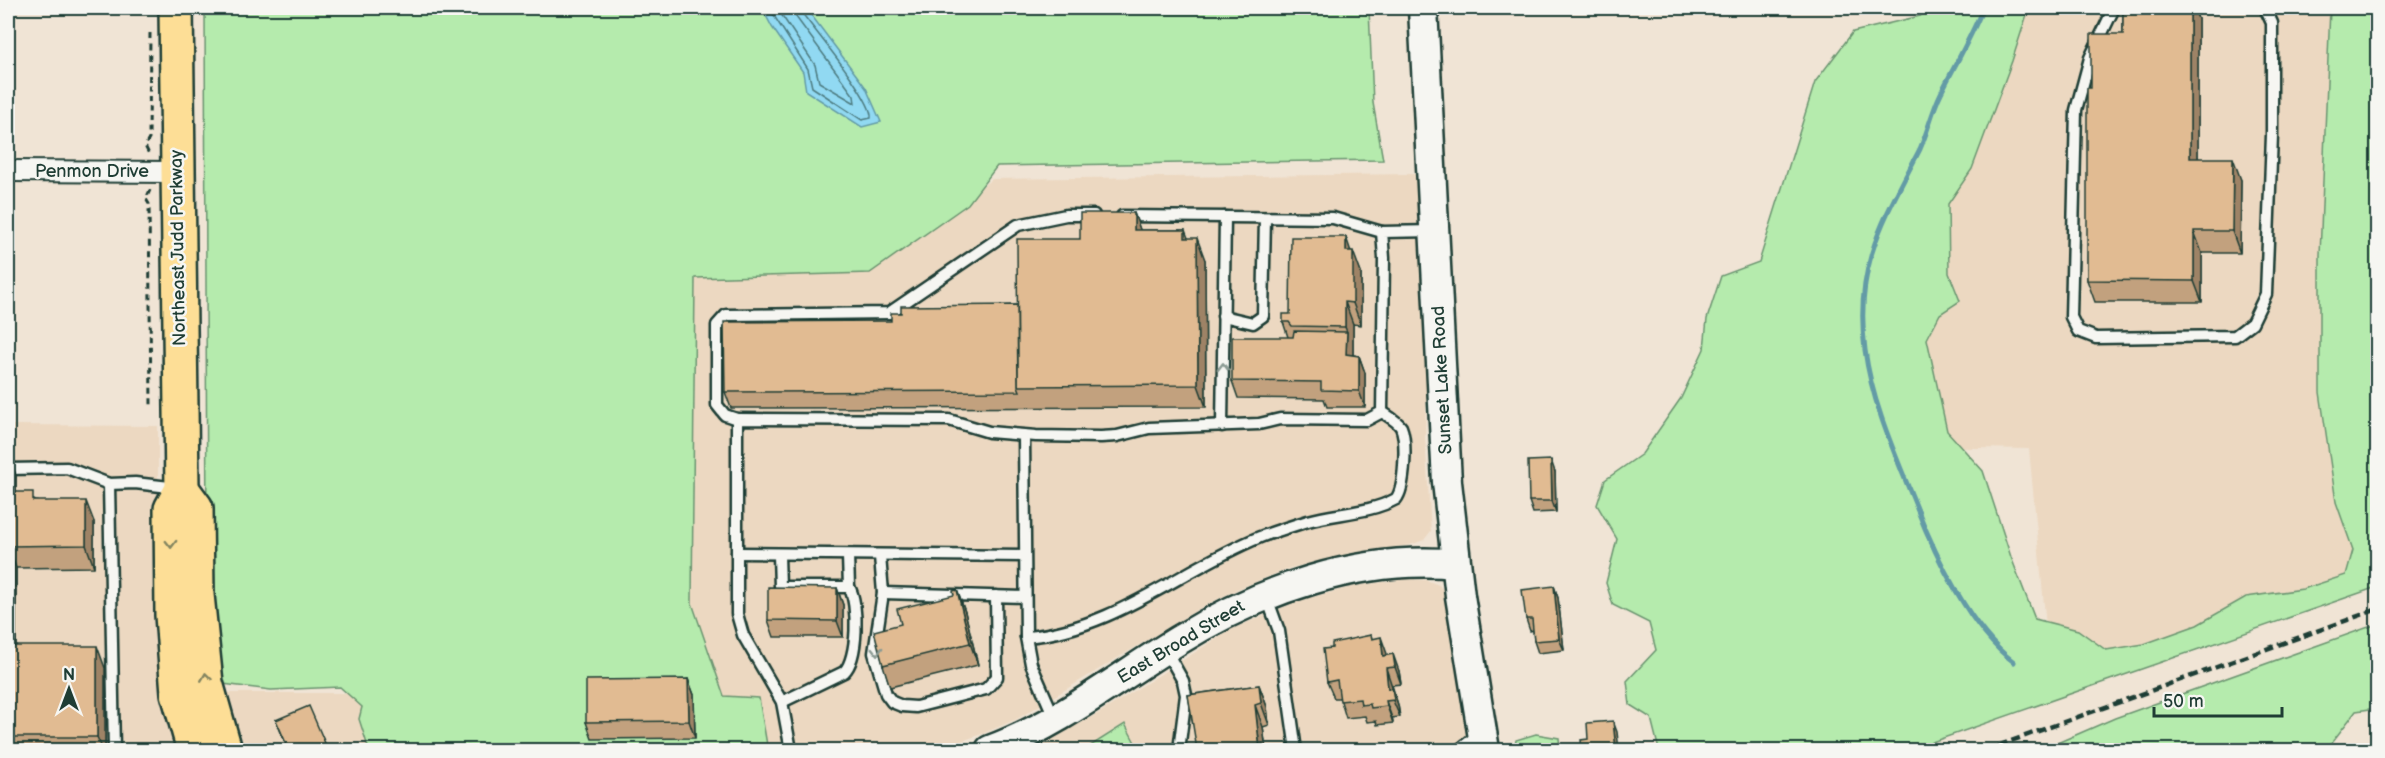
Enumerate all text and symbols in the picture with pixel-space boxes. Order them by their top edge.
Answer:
street label: Northeast Judd Parkway [166,149,190,346]
street label: Penmon Drive [35,161,149,182]
street label: Sunset Lake Road [1428,305,1456,455]
one-way arrow [1216,363,1229,372]
one-way arrow [165,540,177,549]
street label: East Broad Street [1114,596,1249,688]
one-way arrow [870,647,883,656]
north arrow [39,659,99,719]
text: N [63,666,75,685]
one-way arrow [200,672,212,682]
scale bar [2154,680,2282,718]
text: 50 m [2163,691,2204,712]

